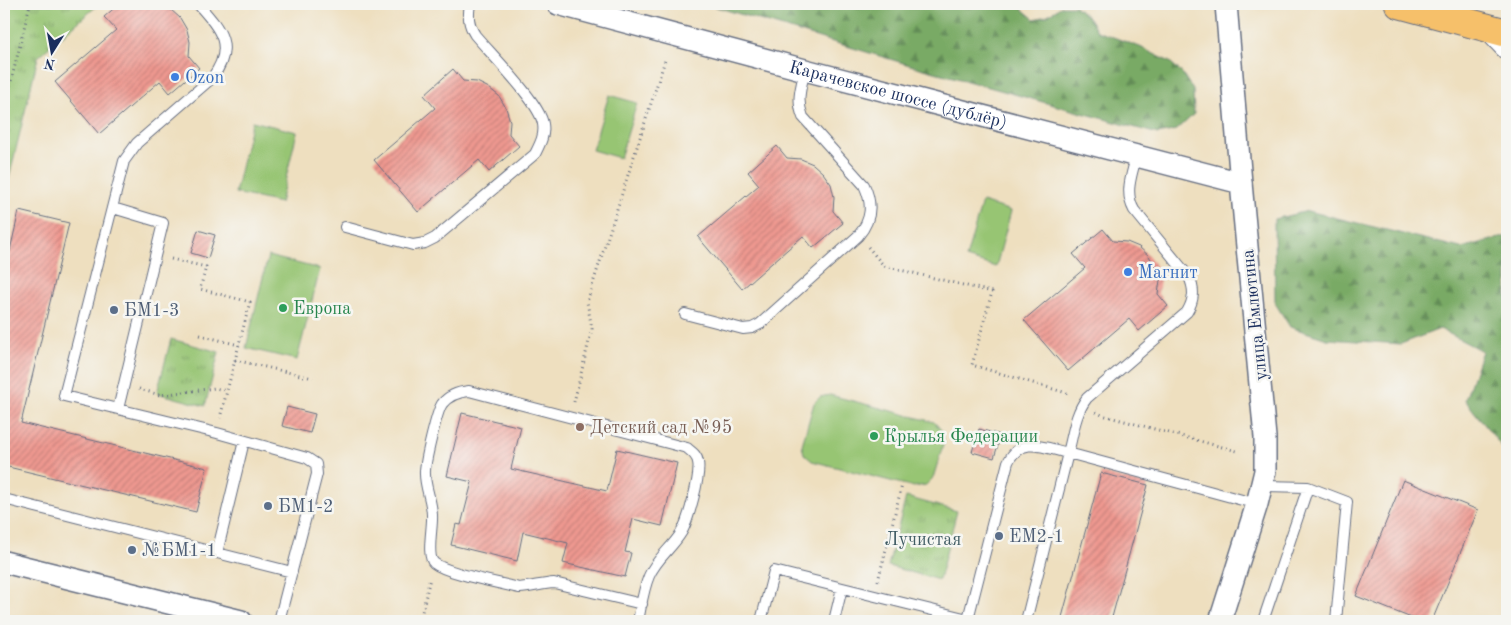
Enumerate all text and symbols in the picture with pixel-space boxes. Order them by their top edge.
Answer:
north arrow [28,28,78,78]
text: N [43,56,56,72]
street label: Карачевское шоссе (дублёр) [787,58,1009,132]
place label: Ozon [185,69,224,87]
marker: Ozon [169,71,181,83]
street label: улица Емлютина [1239,248,1271,381]
place label: Магнит [1138,264,1198,282]
marker: Магнит [1122,266,1134,278]
place label: Европа [293,300,351,318]
place label: БМ1-3 [124,302,179,320]
marker: Европа [277,302,289,314]
marker: БМ1-3 [108,304,120,316]
place label: Детский сад №95 [590,419,732,437]
marker: Детский сад №95 [574,421,586,433]
place label: Крылья Федерации [884,428,1038,446]
marker: Крылья Федерации [868,430,880,442]
place label: БМ1-2 [278,498,333,516]
marker: БМ1-2 [262,500,274,512]
place label: ЕМ2-1 [1009,528,1064,546]
marker: ЕМ2-1 [993,530,1005,542]
park label: Лучистая [885,531,961,549]
place label: №БМ1-1 [142,542,217,560]
marker: №БМ1-1 [126,544,138,556]

